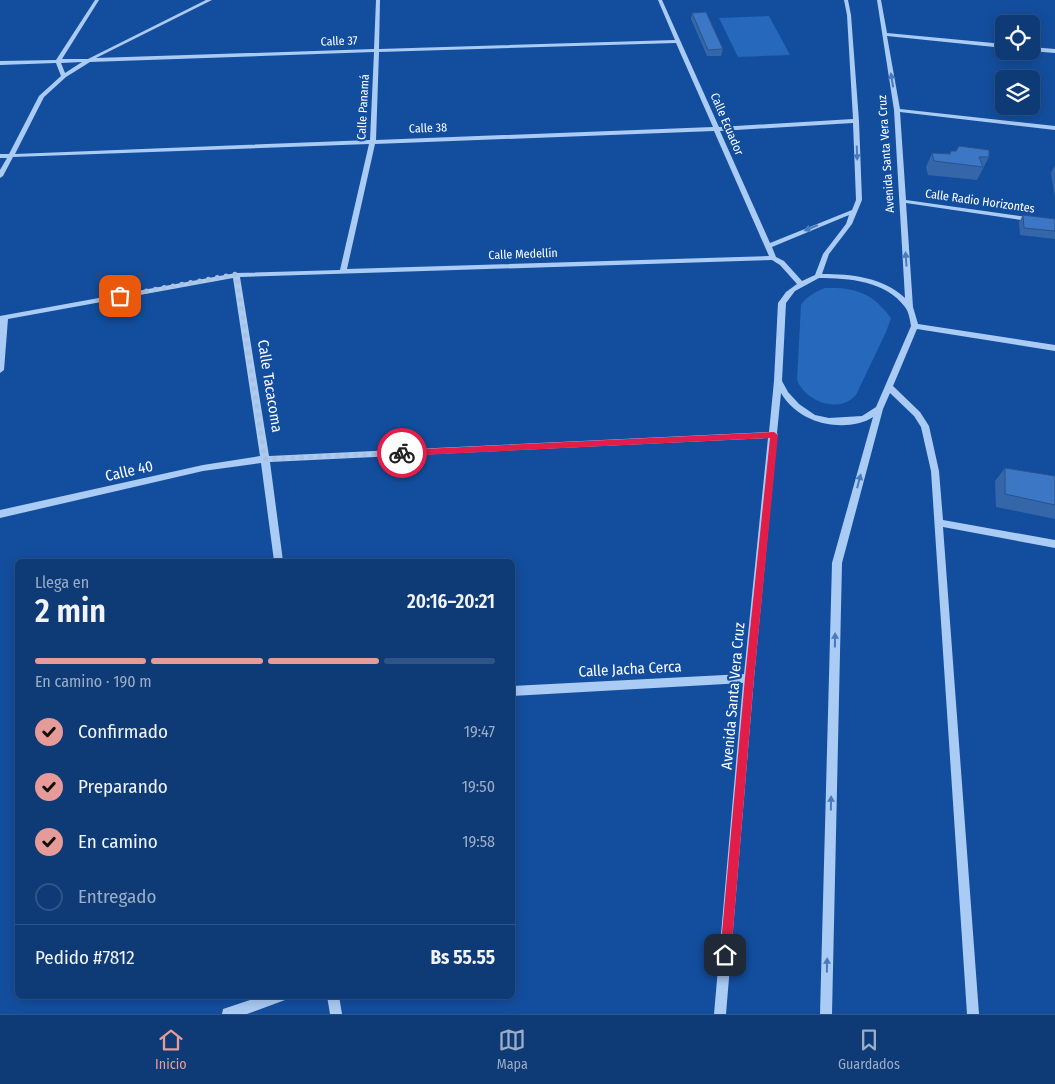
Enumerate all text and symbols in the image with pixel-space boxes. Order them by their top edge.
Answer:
map controls [995,15,1040,115]
button: locate [995,15,1040,60]
street label: Calle 37 [320,33,358,49]
button: layers [995,70,1040,115]
one-way arrow [888,71,896,87]
street label: Calle Panamá [354,74,372,140]
street label: Calle Ecuador [708,91,747,158]
street label: Avenida Santa Vera Cruz [875,94,897,213]
street label: Calle 38 [409,120,447,136]
one-way arrow [853,145,861,161]
street label: Calle Radio Horizontes [924,186,1036,216]
one-way arrow [803,224,818,232]
street label: Calle Medellín [488,246,558,262]
one-way arrow [902,251,910,267]
pin [99,275,141,317]
icon: bag [106,282,134,310]
street label: Calle Tacacoma [254,338,286,434]
courier [377,428,427,478]
icon: bike [388,439,416,467]
street label: Calle 40 [103,457,155,485]
one-way arrow [856,473,864,488]
text: Llega en [35,573,89,592]
text: 20:16–20:21 [407,590,495,613]
text: 2 min [35,592,106,630]
street label: Avenida Santa Vera Cruz [718,622,748,770]
one-way arrow [831,632,839,648]
street label: Calle Jacha Cerca [578,657,682,681]
text: En camino · 190 m [35,672,152,691]
icon: check [35,718,63,746]
text: Confirmado [78,720,168,743]
text: 19:47 [464,722,495,741]
icon: check [35,773,63,801]
text: Preparando [78,775,168,798]
text: 19:50 [462,777,495,796]
one-way arrow [827,795,835,811]
icon: check [35,828,63,856]
text: En camino [78,830,158,853]
text: 19:58 [462,832,495,851]
text: Entregado [78,885,157,908]
pin [704,934,746,976]
icon: home [711,941,739,969]
text: Pedido #7812 [35,946,135,969]
text: Bs 55.55 [430,946,495,969]
one-way arrow [823,957,831,973]
tab: Inicio [155,1026,187,1073]
tab: Mapa [497,1026,528,1073]
tab: Guardados [838,1026,900,1073]

